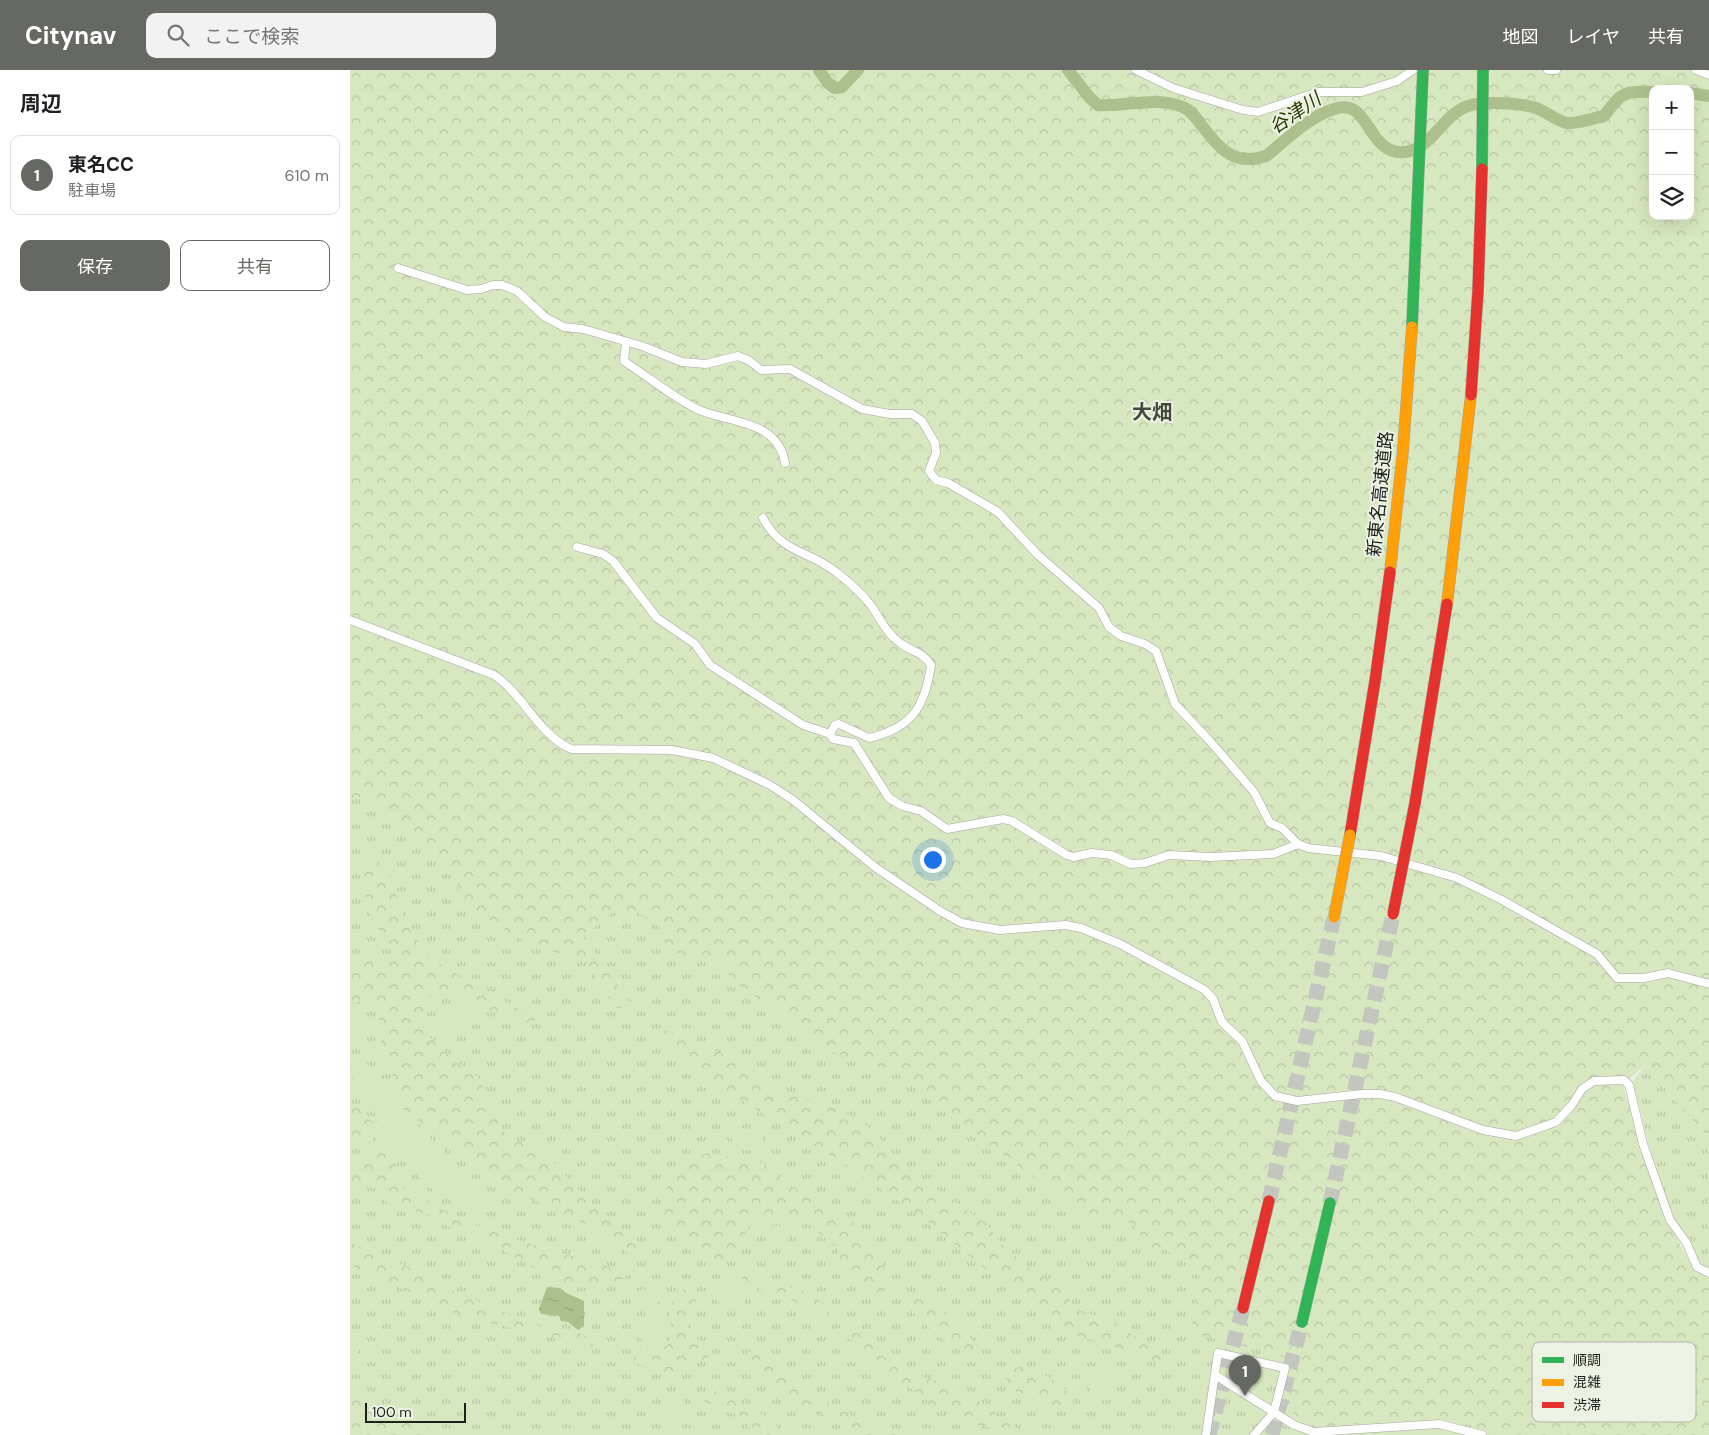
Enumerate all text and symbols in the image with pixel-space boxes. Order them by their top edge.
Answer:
search box [146,13,496,58]
text: Citynav [25,20,116,51]
icon: search [164,21,192,49]
text: ここで検索 [204,24,299,49]
text: 地図 [1503,25,1539,49]
text: レイヤ [1567,25,1620,49]
text: 共有 [1648,25,1684,49]
map controls [1649,85,1694,220]
button: + [1649,85,1694,130]
water label: 谷津川 [1264,86,1327,139]
text: 周辺 [20,90,62,118]
button: − [1649,130,1694,175]
text: 東名CC [68,152,134,177]
text: 1 [34,165,40,186]
text: 610 m [285,165,329,186]
button: layers [1649,175,1694,220]
text: 駐車場 [68,180,116,201]
button: 保存 [20,240,170,291]
button: 共有 [180,240,330,291]
district label: 大畑 [1132,399,1172,425]
street label: 新東名高速道路 [1361,430,1399,558]
your location [920,847,946,873]
legend [1532,1342,1696,1422]
text: 順調 [1573,1351,1601,1369]
pin: 1 [1229,1355,1261,1396]
text: 混雑 [1573,1373,1601,1391]
text: 渋滞 [1573,1396,1601,1414]
scale bar [365,1400,466,1423]
text: 100 m [372,1403,412,1421]

